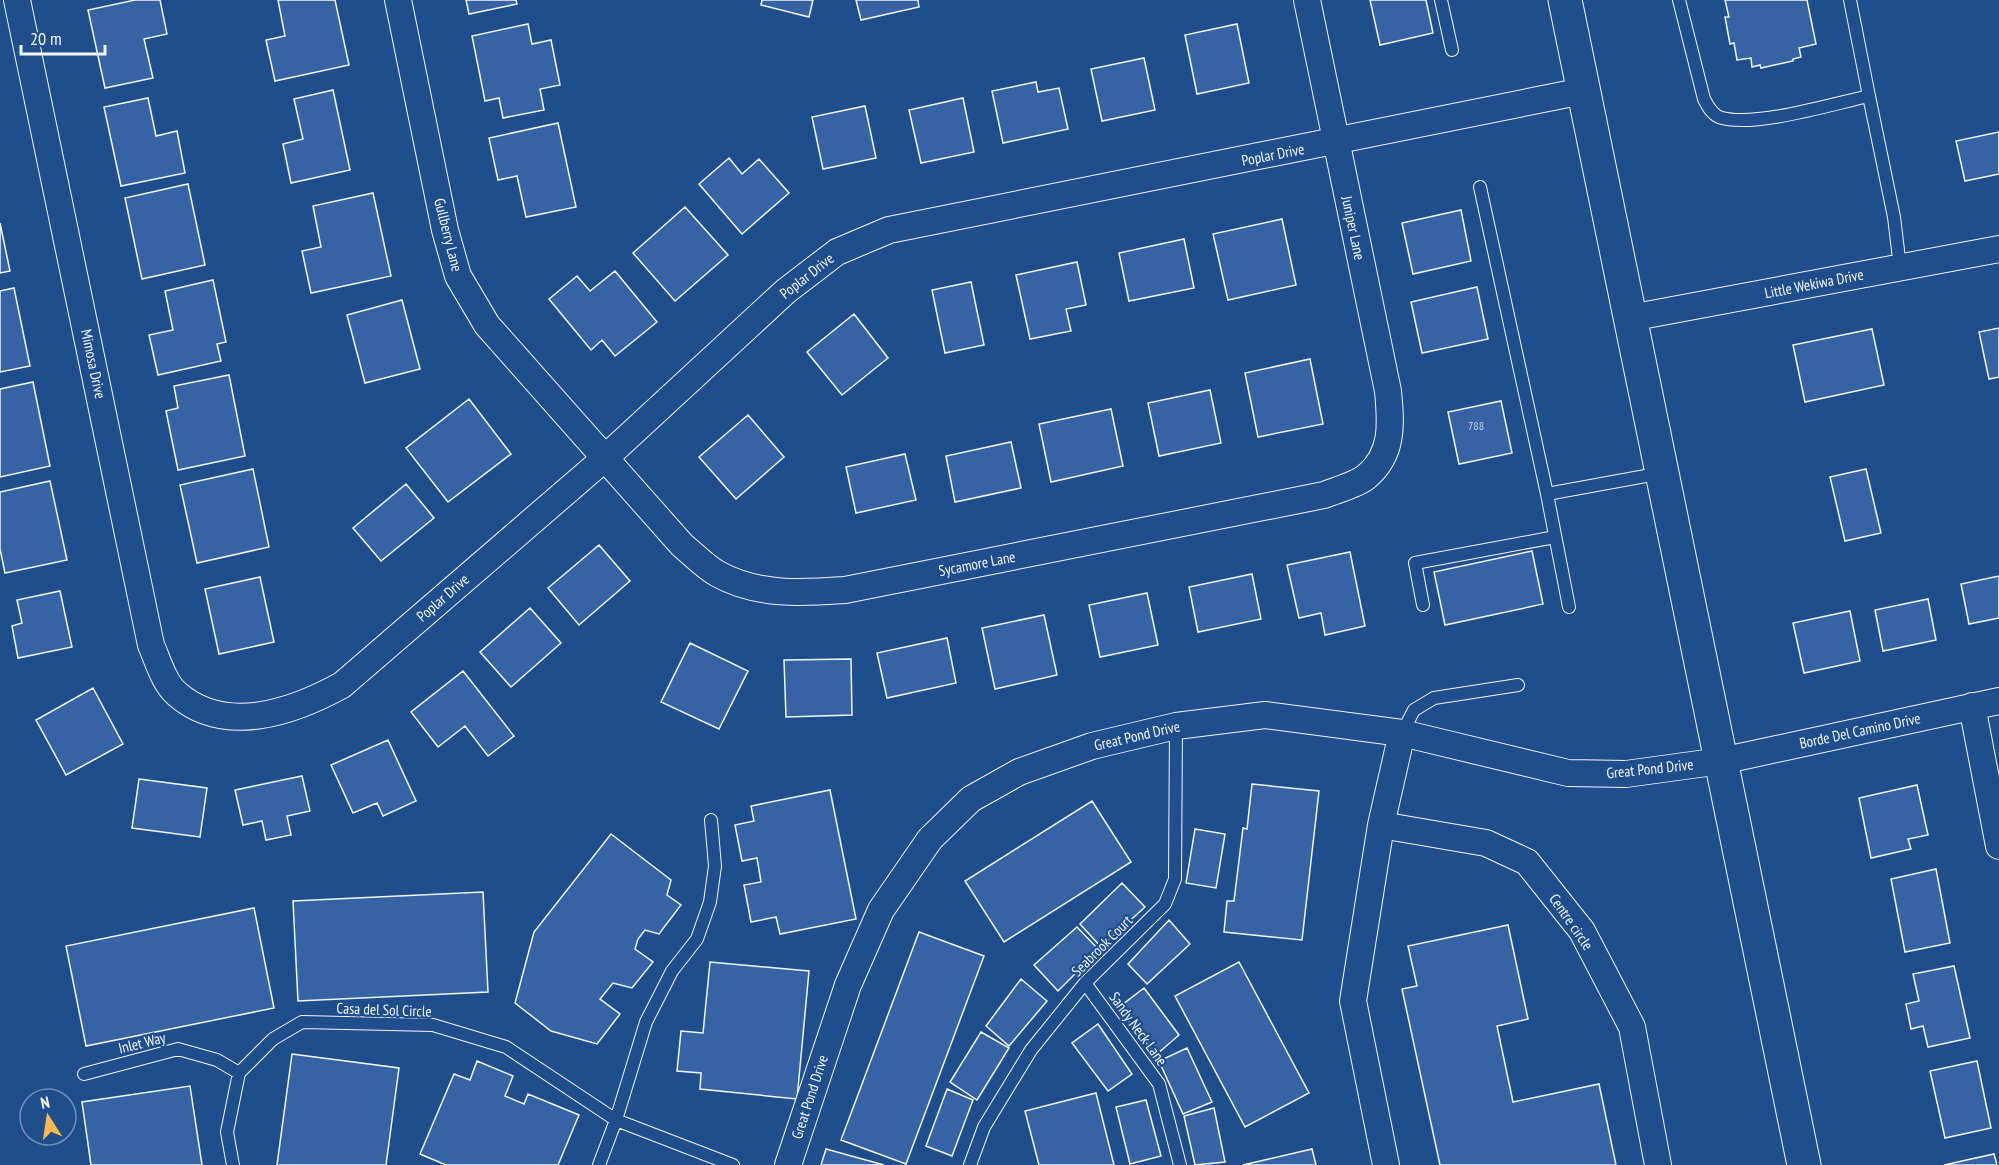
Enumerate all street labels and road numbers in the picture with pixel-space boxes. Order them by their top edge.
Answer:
street label: Poplar Drive [1240,139,1306,170]
street label: Juniper Lane [1337,193,1370,262]
street label: Gullberry Lane [430,196,467,274]
street label: Poplar Drive [776,249,838,303]
street label: Little Wekiwa Drive [1763,265,1865,302]
street label: Mimosa Drive [77,327,110,400]
street label: Sycamore Lane [937,547,1017,580]
street label: Poplar Drive [413,570,473,626]
street label: Borde Del Camino Drive [1798,708,1922,753]
street label: Great Pond Drive [1092,716,1182,755]
street label: Great Pond Drive [1606,754,1694,783]
street label: Centre circle [1545,890,1598,954]
street label: Seabrook Court [1067,911,1136,980]
street label: Sandy Neck Lane [1105,988,1172,1069]
street label: Casa del Sol Circle [336,998,432,1021]
street label: Inlet Way [116,1027,168,1058]
street label: Great Pond Drive [787,1052,832,1141]

